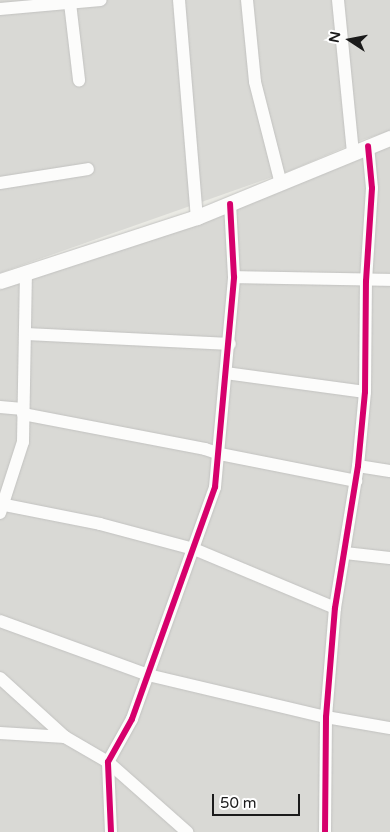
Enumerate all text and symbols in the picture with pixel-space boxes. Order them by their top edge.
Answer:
north arrow [325,15,375,65]
text: N [325,30,344,44]
scale bar [215,784,302,816]
text: 50 m [220,794,257,812]

